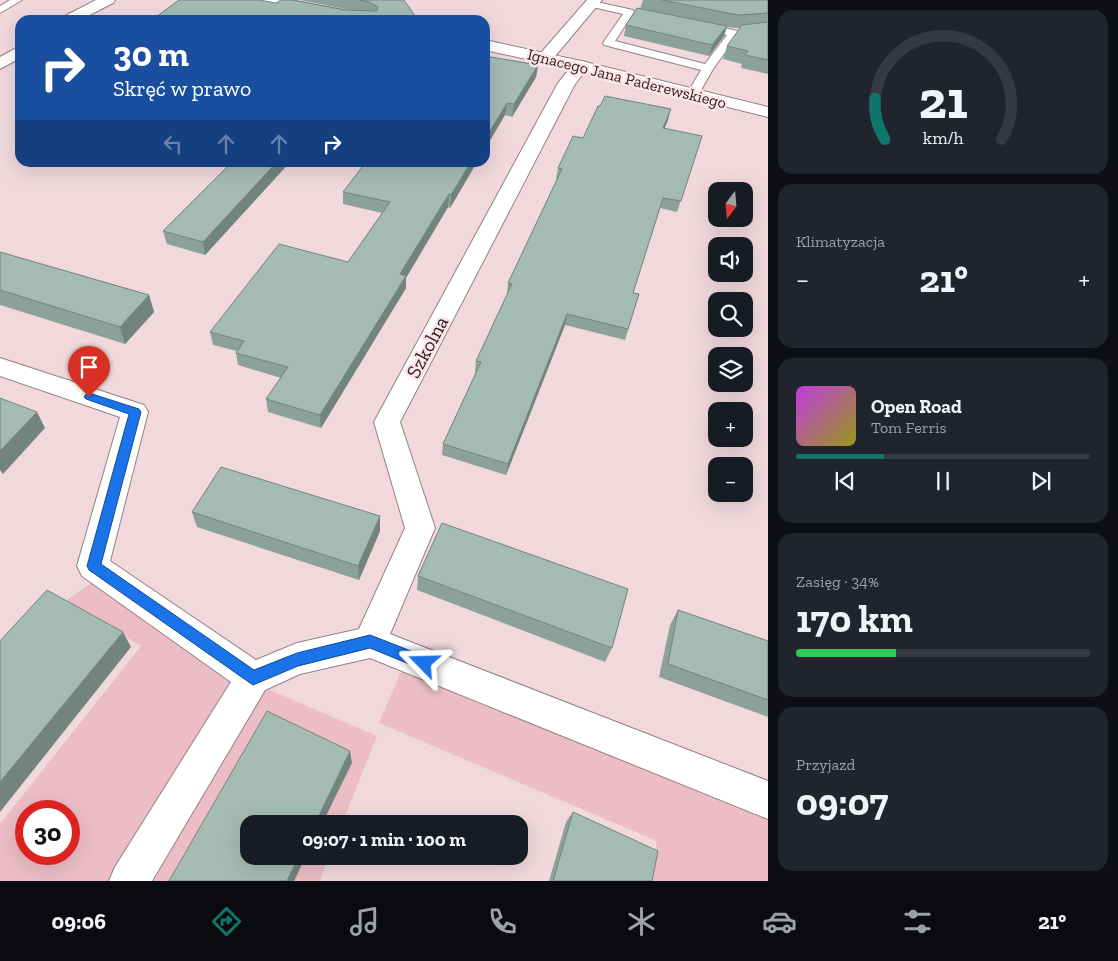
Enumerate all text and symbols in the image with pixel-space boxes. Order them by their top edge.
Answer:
text: 30 m [113,33,189,75]
icon: right [30,35,95,100]
street label: Ignacego Jana Paderewskiego [525,45,728,112]
text: 21 [919,69,967,131]
text: Skręć w prawo [113,75,251,102]
text: km/h [923,127,963,149]
icon: left [159,130,187,158]
icon: ahead [212,130,240,158]
icon: ahead [265,130,293,158]
icon: right [318,130,346,158]
north arrow [708,182,752,228]
map controls [708,182,753,502]
text: Klimatyzacja [796,232,885,251]
button: sound [708,237,753,282]
text: 21° [919,256,968,302]
text: − [796,263,809,296]
text: + [1078,263,1090,296]
button: search [708,292,753,337]
street label: Szkolna [401,312,453,382]
pin [68,346,110,397]
button: layers [708,347,753,392]
icon: arrive [75,353,103,381]
text: Open Road [871,395,962,418]
button: + [708,402,753,447]
text: Tom Ferris [871,418,947,437]
button: − [708,457,753,502]
icon: previous [831,467,859,495]
icon: pause [929,467,957,495]
icon: next [1027,467,1055,495]
text: Zasięg · 34% [796,572,879,591]
text: 170 km [796,596,913,642]
position arrow [397,636,449,688]
text: Przyjazd [796,755,855,774]
text: 09:07 [796,779,888,825]
speed limit sign: 30 [15,800,80,865]
text: 09:07 · 1 min · 100 m [302,828,466,851]
icon: directions [209,904,244,939]
icon: music [347,904,382,939]
icon: phone [485,904,520,939]
icon: climate [624,904,659,939]
icon: car [762,904,797,939]
icon: filters [900,904,935,939]
text: 09:06 [52,908,106,935]
text: 21° [1038,908,1066,935]

